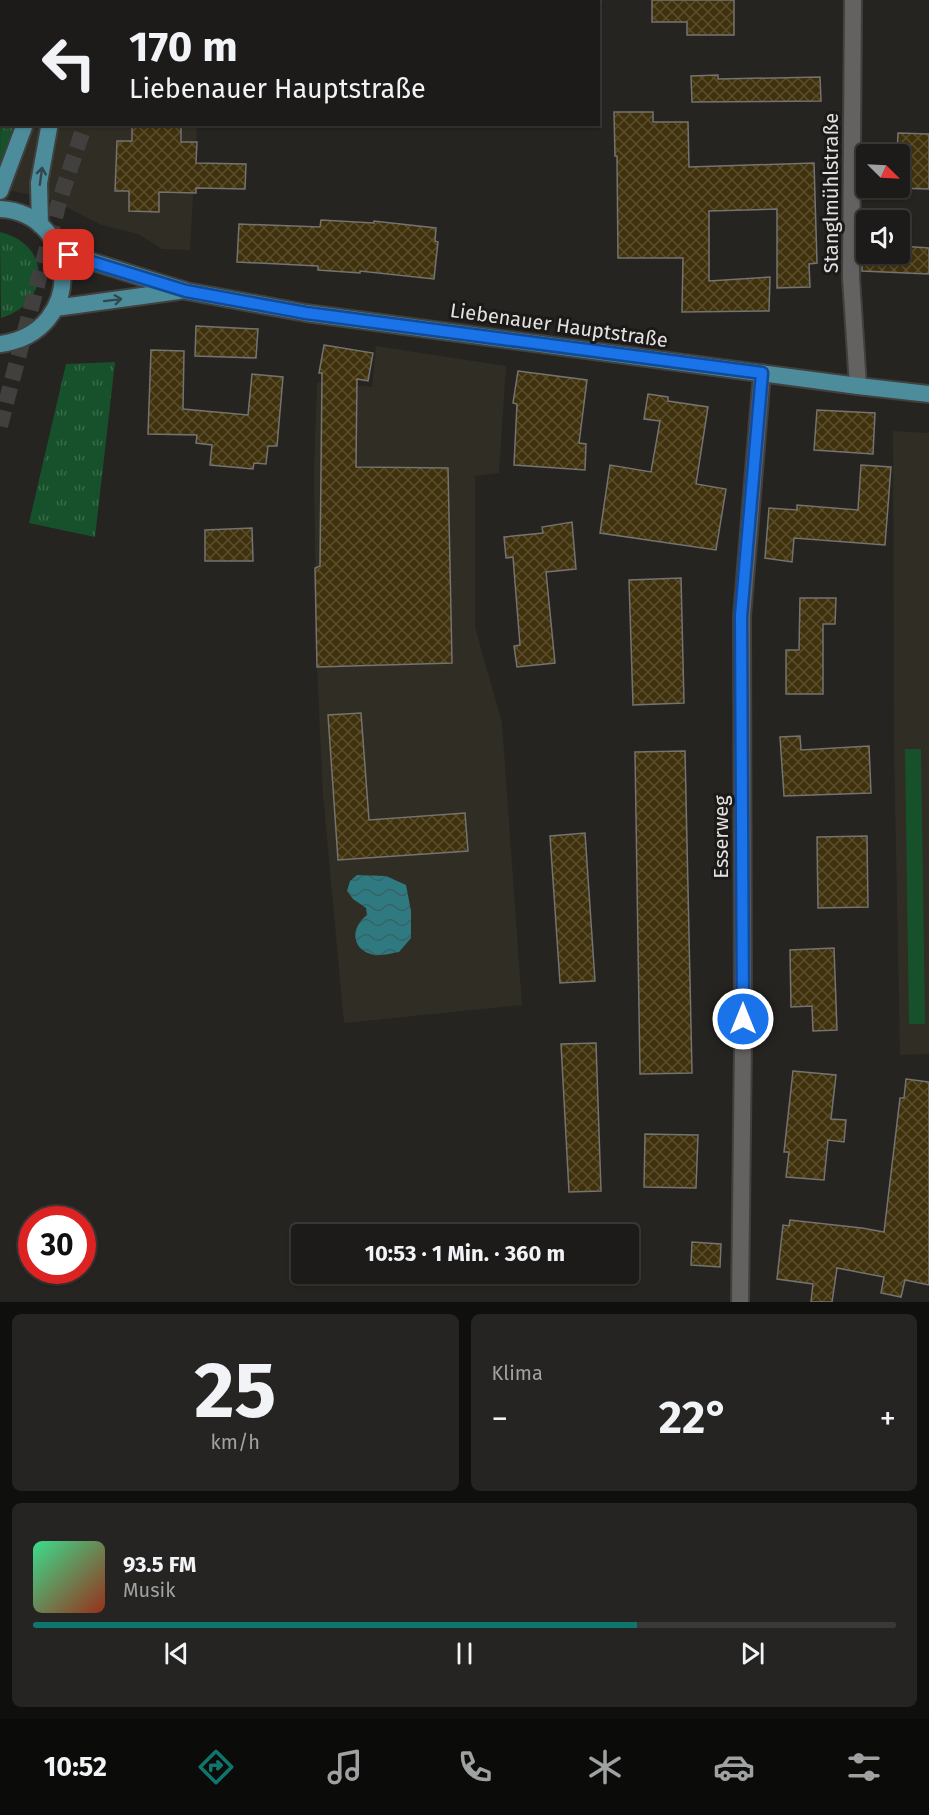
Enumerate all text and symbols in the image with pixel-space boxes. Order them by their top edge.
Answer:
text: 170 m [129,22,238,72]
icon: left [30,24,108,102]
text: Liebenauer Hauptstraße [129,73,426,105]
street label: Stanglmühlstraße [819,113,843,273]
north arrow [856,144,910,198]
map controls [856,144,910,264]
one-way arrow [35,167,46,187]
button: sound [856,210,910,264]
pin [43,229,94,280]
icon: arrive [52,238,85,271]
one-way arrow [103,294,123,305]
street label: Liebenauer Hauptstraße [448,298,670,352]
street label: Esserweg [709,795,733,879]
position arrow [711,987,775,1051]
speed limit sign: 30 [18,1206,96,1284]
text: 10:53 · 1 Min. · 360 m [365,1240,565,1267]
text: 25 [194,1344,276,1438]
text: Klima [492,1361,543,1385]
text: 22° [659,1391,729,1445]
text: − [492,1399,508,1439]
text: + [880,1399,896,1439]
text: km/h [211,1430,260,1454]
text: 93.5 FM [123,1551,196,1578]
text: Musik [123,1578,175,1602]
icon: previous [160,1637,193,1670]
icon: pause [448,1637,481,1670]
icon: next [736,1637,769,1670]
icon: directions [195,1746,237,1788]
icon: music [324,1746,366,1788]
icon: phone [454,1746,496,1788]
icon: climate [584,1746,626,1788]
icon: car [713,1746,755,1788]
icon: filters [843,1746,885,1788]
text: 10:52 [44,1751,107,1783]

